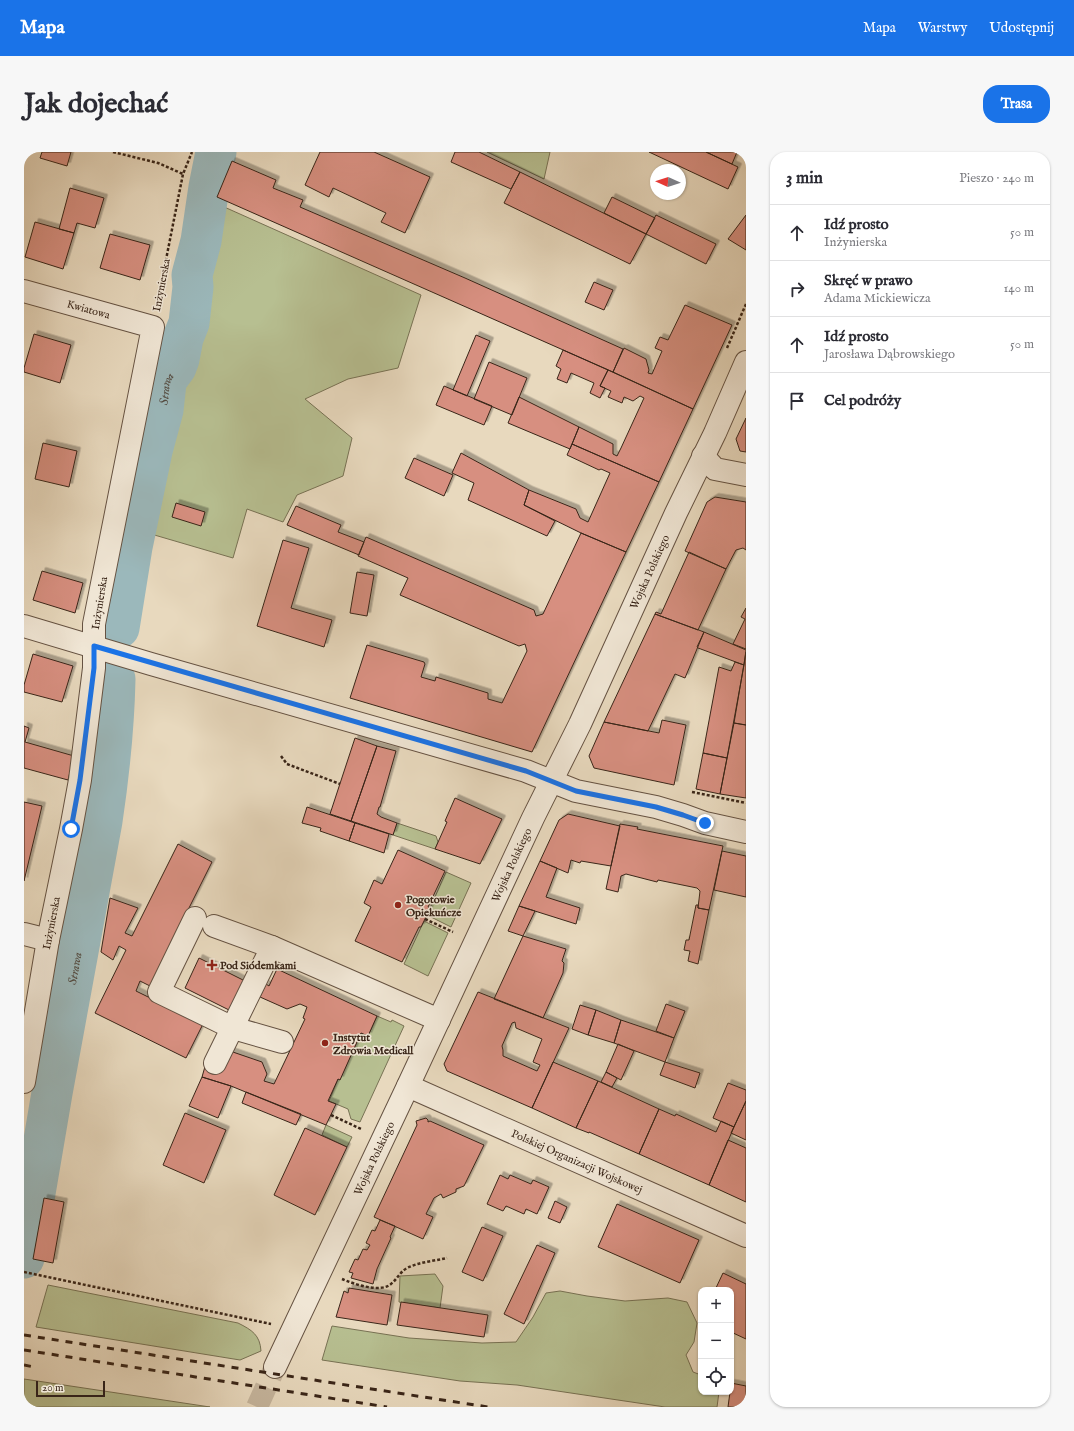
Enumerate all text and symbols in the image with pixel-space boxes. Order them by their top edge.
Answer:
text: Mapa [20,16,65,40]
text: Mapa [863,19,896,37]
text: Warstwy [918,19,967,37]
text: Udostępnij [989,19,1054,37]
button: Trasa [983,85,1050,123]
text: Jak dojechać [24,87,168,122]
north arrow [650,164,686,200]
text: 3 min [786,168,823,189]
text: Pieszo · 240 m [959,170,1034,187]
text: Idź prosto [824,215,889,234]
icon: ahead [786,222,808,244]
text: 50 m [1010,224,1034,241]
text: Inżynierska [824,234,887,251]
street label: Inżynierska [150,257,174,313]
text: Skręć w prawo [824,271,913,290]
icon: right [786,278,808,300]
text: 140 m [1004,280,1034,297]
text: Adama Mickiewicza [824,290,931,307]
street label: Kwiatowa [65,297,112,323]
text: Idź prosto [824,327,889,346]
icon: ahead [786,334,808,356]
text: 50 m [1010,336,1034,353]
text: Jarosława Dąbrowskiego [824,346,955,363]
water label: Strawa [157,370,178,406]
icon: arrive [786,390,808,412]
text: Cel podróży [824,391,901,410]
street label: Wojska Polskiego [627,533,673,611]
street label: Inżynierska [89,575,111,631]
route end [696,814,714,832]
route start [62,820,80,838]
street label: Wojska Polskiego [489,826,535,904]
place label: Pogotowie Opiekuńcze [406,893,461,920]
street label: Inżynierska [40,895,64,951]
marker: Pogotowie Opiekuńcze [393,900,403,910]
water label: Strawa [65,951,86,986]
place label: Pod Siódemkami [220,959,296,973]
marker: Pod Siódemkami [207,960,217,970]
place label: Instytut Zdrowia Medicall [333,1031,414,1058]
marker: Instytut Zdrowia Medicall [320,1038,330,1048]
street label: Wojska Polskiego [351,1119,398,1198]
street label: Polskiej Organizacji Wojskowej [509,1127,644,1197]
map controls [698,1287,734,1395]
button: + [698,1287,734,1323]
button: − [698,1323,734,1359]
button: locate [698,1359,734,1395]
scale bar [36,1379,105,1398]
text: 20 m [42,1381,63,1395]

